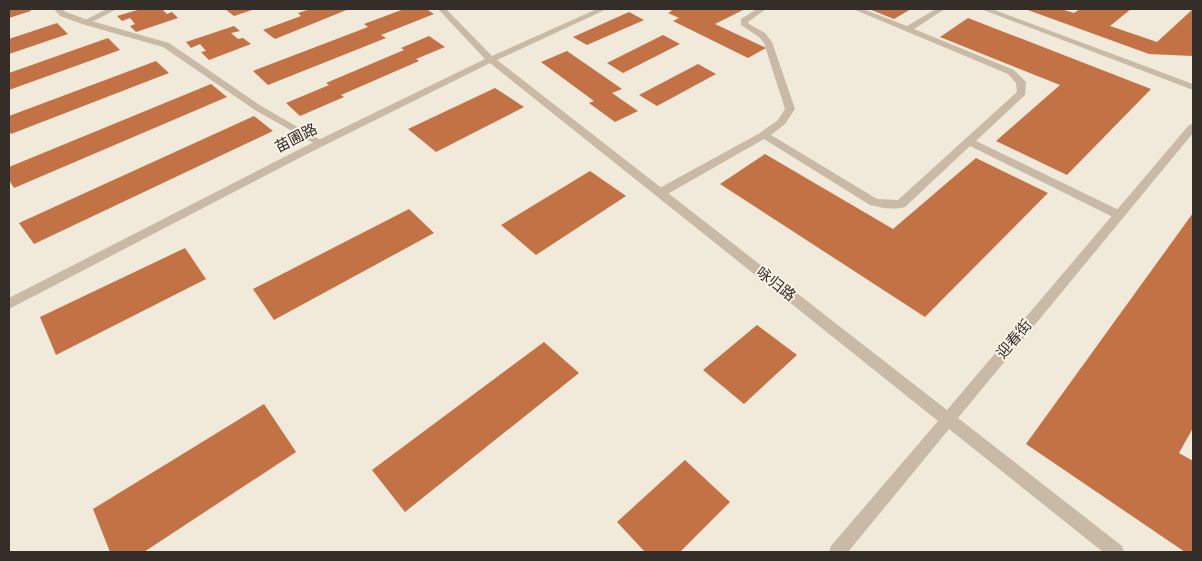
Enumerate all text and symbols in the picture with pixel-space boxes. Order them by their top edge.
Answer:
street label: 苗圃路 [272,120,320,156]
street label: 咏归路 [753,263,799,305]
street label: 迎春街 [993,316,1035,362]

